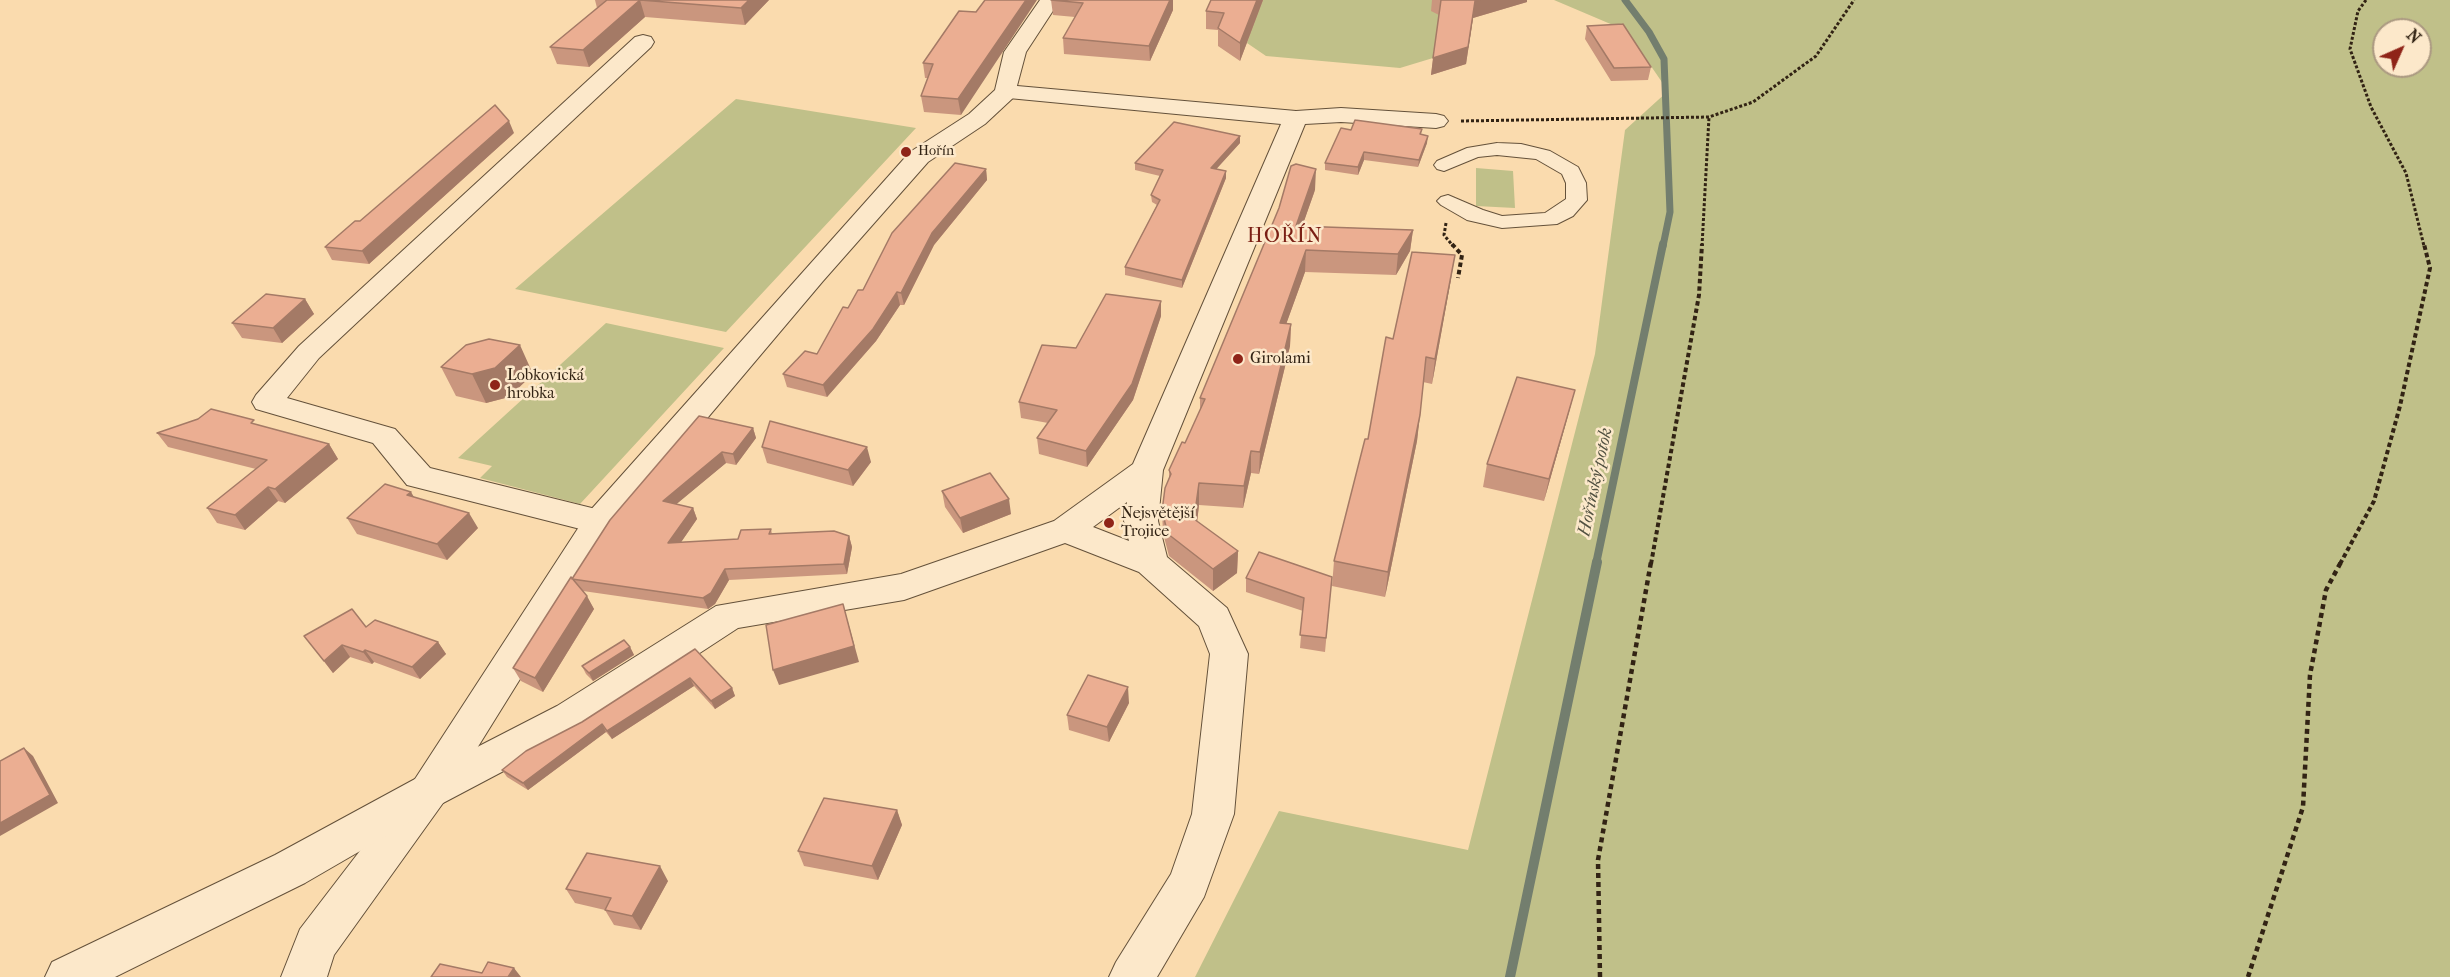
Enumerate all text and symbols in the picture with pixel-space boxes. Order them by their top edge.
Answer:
north arrow [2372,18,2432,78]
text: N [2403,25,2425,47]
place label: Hořín [918,144,954,160]
marker: Hořín [899,145,913,159]
district label: HOŘÍN [1247,225,1323,249]
place label: Girolami [1250,349,1311,369]
marker: Girolami [1231,352,1245,366]
place label: Lobkovická hrobka [507,366,584,404]
marker: Lobkovická hrobka [488,378,502,392]
water label: Hořínský potok [1574,426,1618,538]
place label: Nejsvětější Trojice [1121,504,1195,542]
marker: Nejsvětější Trojice [1102,516,1116,530]

